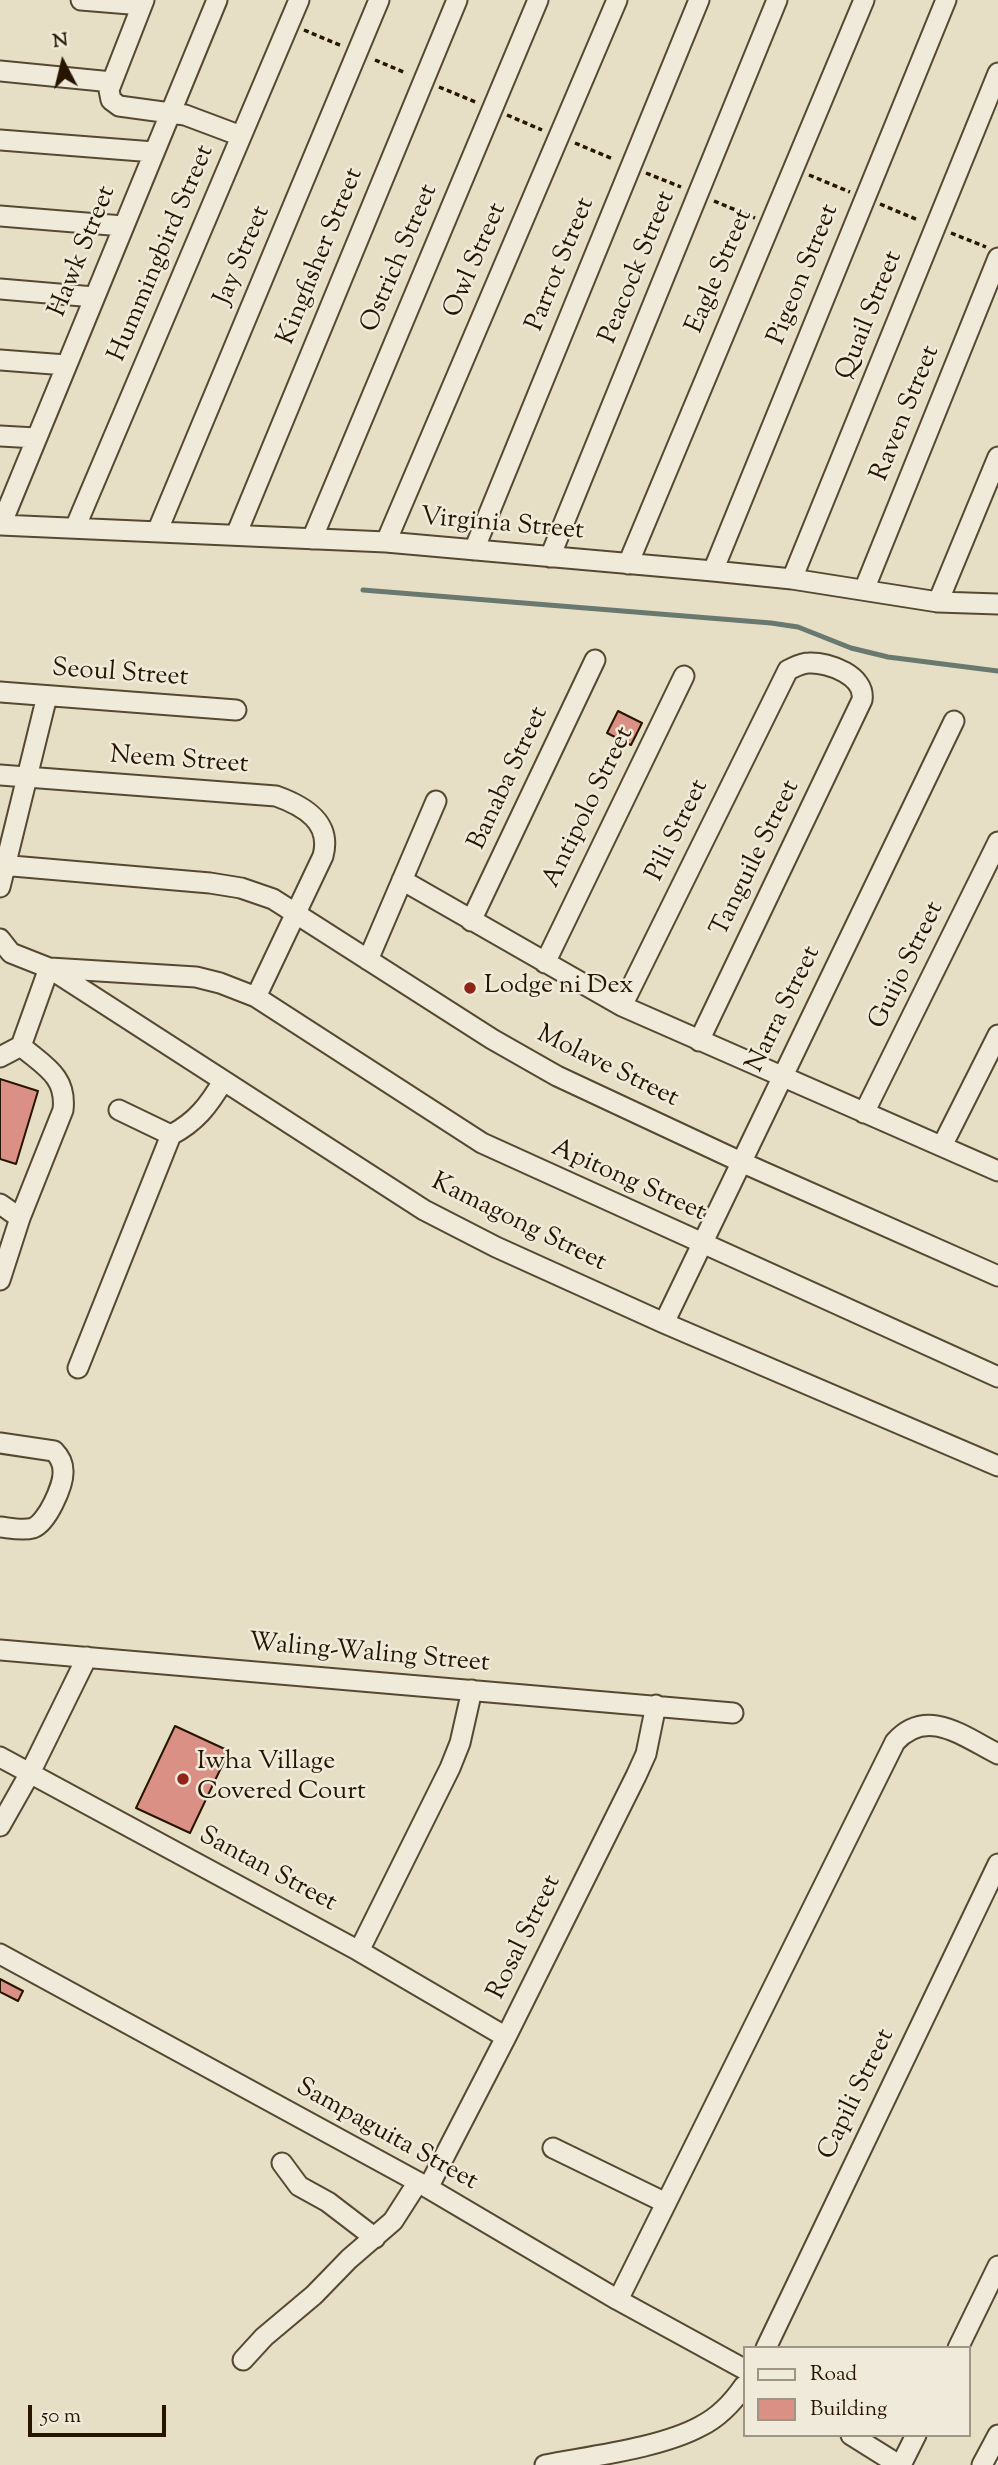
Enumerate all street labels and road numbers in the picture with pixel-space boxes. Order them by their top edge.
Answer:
street label: Hummingbird Street [103,141,223,367]
street label: Kingfisher Street [272,164,372,350]
street label: Ostrich Street [356,180,446,338]
street label: Hawk Street [44,182,124,322]
street label: Peacock Street [594,187,684,349]
street label: Parrot Street [521,194,603,336]
street label: Owl Street [439,199,515,323]
street label: Pigeon Street [763,200,847,350]
street label: Jay Street [209,202,279,310]
street label: Eagle Street [681,205,761,339]
street label: Quail Street [831,247,911,385]
street label: Raven Street [866,342,948,486]
street label: Virginia Street [419,503,585,549]
street label: Seoul Street [51,655,189,695]
street label: Banaba Street [463,702,557,856]
street label: Antipolo Street [538,723,642,893]
street label: Neem Street [109,742,249,782]
street label: Pili Street [641,775,717,887]
street label: Tanguile Street [706,776,808,942]
street label: Guijo Street [864,897,952,1035]
street label: Narra Street [741,942,829,1078]
street label: Molave Street [531,1020,683,1116]
street label: Apitong Street [546,1134,710,1230]
street label: Kamagong Street [425,1168,611,1280]
street label: Waling-Waling Street [247,1629,491,1681]
street label: Santan Street [193,1822,341,1920]
street label: Rosal Street [483,1871,569,2005]
street label: Capili Street [813,2025,903,2165]
street label: Sampaguita Street [290,2073,482,2199]

